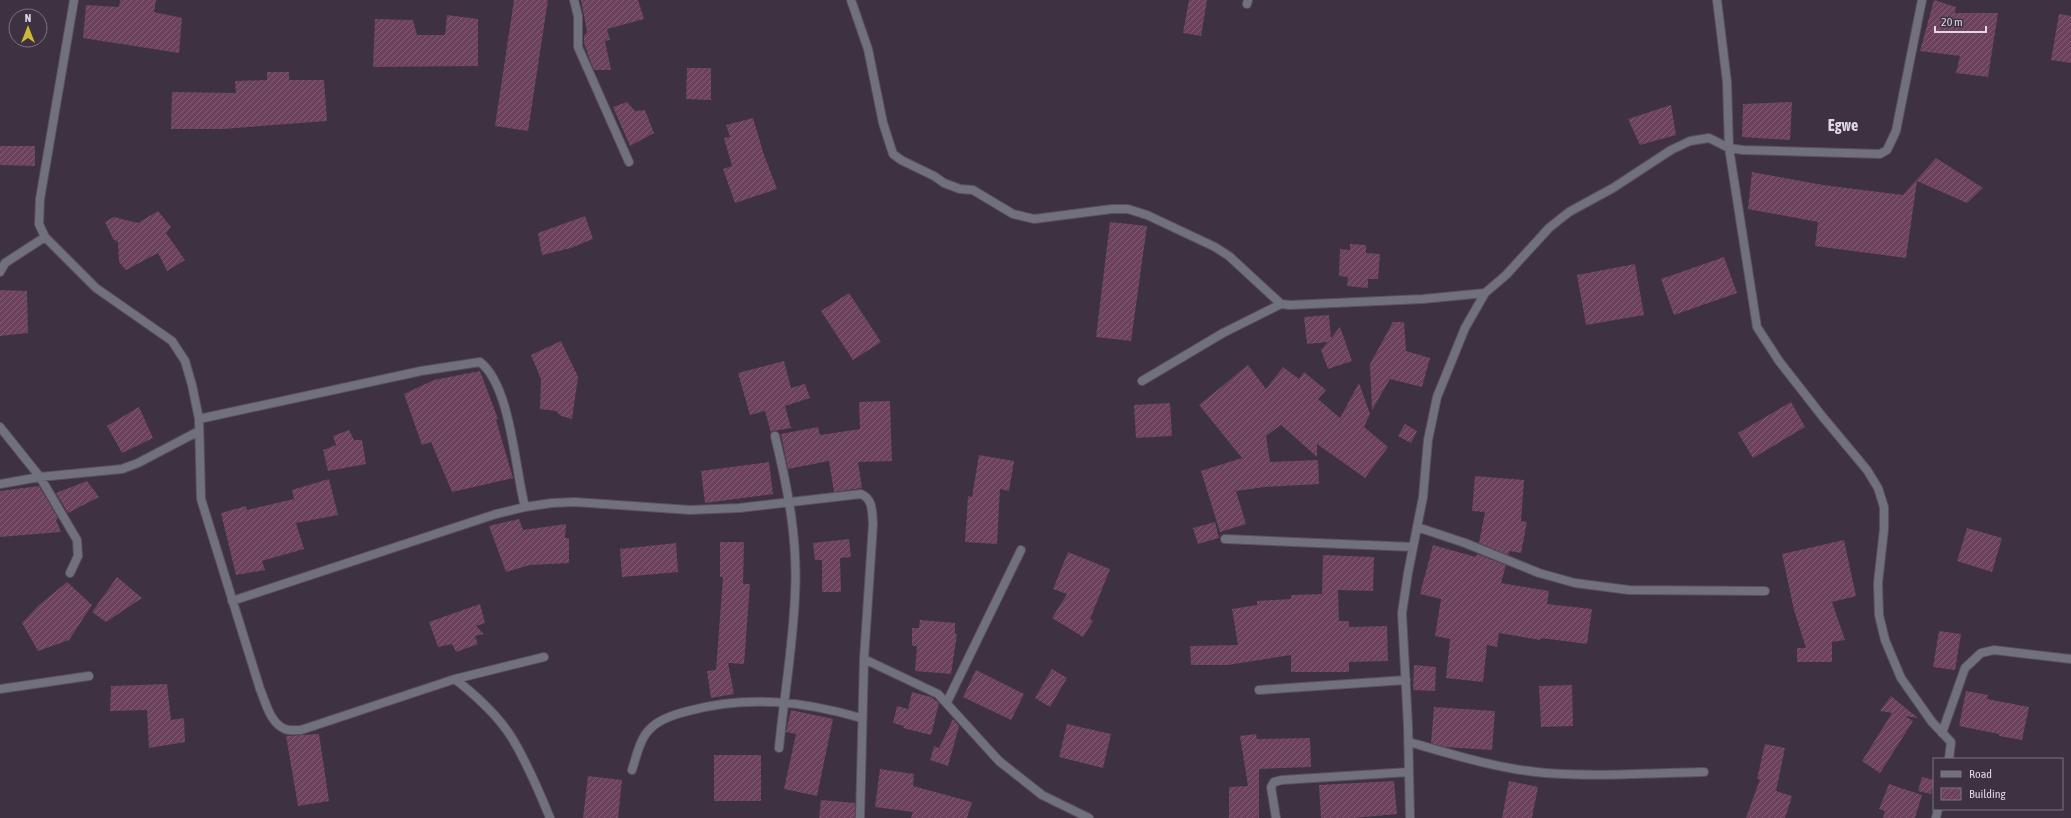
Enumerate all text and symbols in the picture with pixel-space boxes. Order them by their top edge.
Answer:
north arrow [8,8,48,48]
scale bar [1935,8,1986,34]
text: N [25,12,31,24]
text: 20 m [1941,15,1963,29]
district label: Egwe [1828,116,1858,134]
legend [1933,758,2063,810]
text: Road [1969,767,1992,781]
text: Building [1969,787,2007,801]

